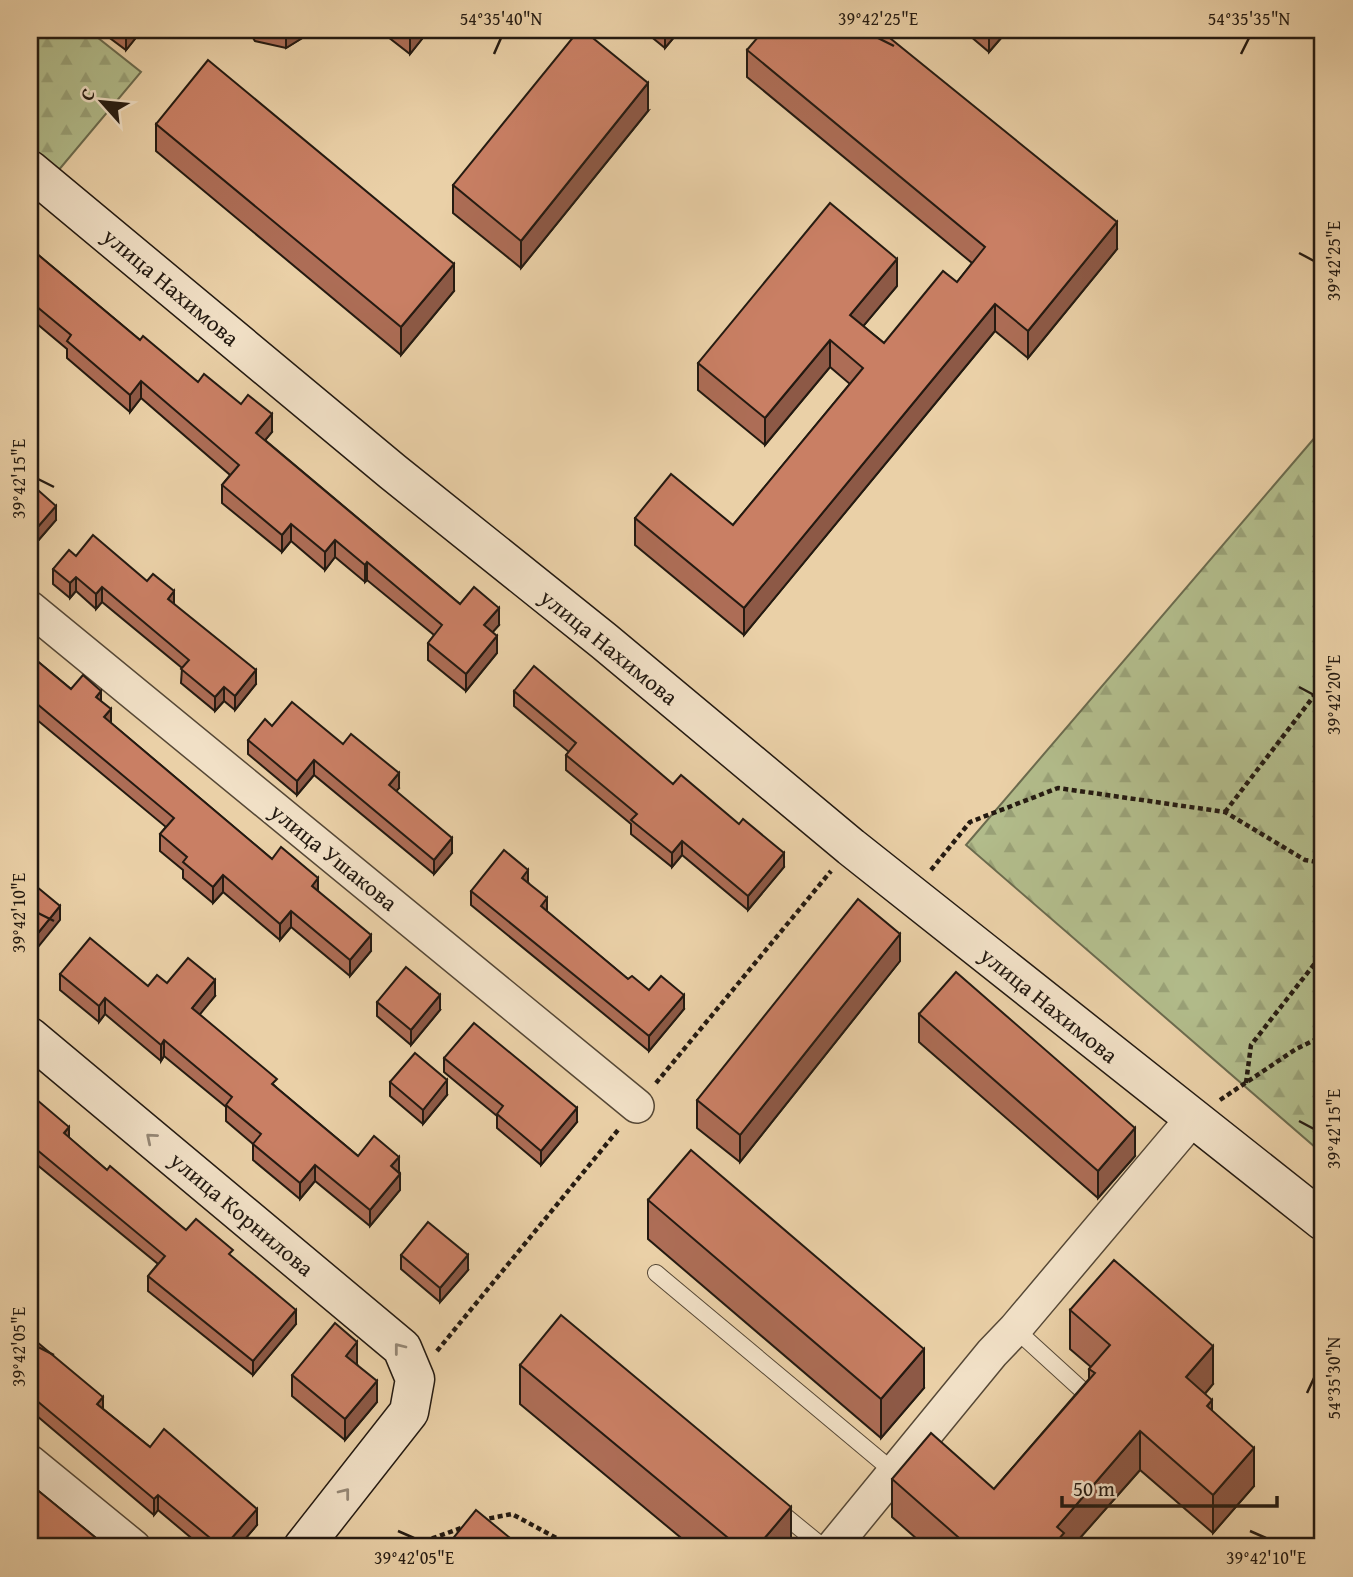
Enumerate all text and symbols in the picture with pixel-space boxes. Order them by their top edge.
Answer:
text: 54°35'40"N [460,5,543,32]
text: 39°42'25"E [838,5,918,32]
text: 54°35'35"N [1208,5,1291,32]
north arrow [66,66,136,136]
text: С [72,83,102,105]
street label: улица Нахимова [95,219,247,354]
text: 39°42'25"E [1320,221,1347,301]
text: 39°42'15"E [5,439,32,519]
street label: улица Нахимова [532,580,685,713]
text: 39°42'20"E [1320,655,1347,735]
street label: улица Ушакова [263,794,405,918]
text: 39°42'10"E [5,873,32,953]
street label: улица Нахимова [972,938,1125,1071]
text: 39°42'15"E [1320,1089,1347,1169]
one-way arrow [146,1134,158,1147]
street label: улица Корнилова [162,1143,322,1284]
text: 39°42'05"E [5,1307,32,1387]
text: 54°35'30"N [1320,1336,1347,1419]
one-way arrow [394,1344,407,1356]
scale bar [1062,1465,1278,1509]
text: 50 m [1073,1473,1115,1504]
one-way arrow [336,1489,349,1501]
text: 39°42'05"E [374,1544,454,1571]
text: 39°42'10"E [1226,1544,1306,1571]

